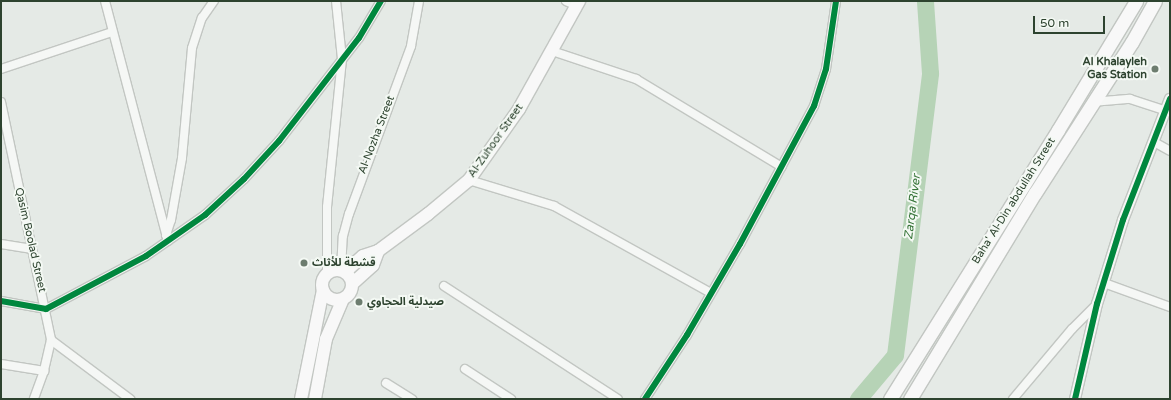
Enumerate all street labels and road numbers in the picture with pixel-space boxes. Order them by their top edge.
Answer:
street label: Al-Nozha Street [356,94,398,176]
street label: Al-Zuhoor Street [466,102,526,180]
street label: Baha' Al-Din abdullah Street [970,135,1058,267]
street label: Qasim Boolad Street [12,186,48,294]

